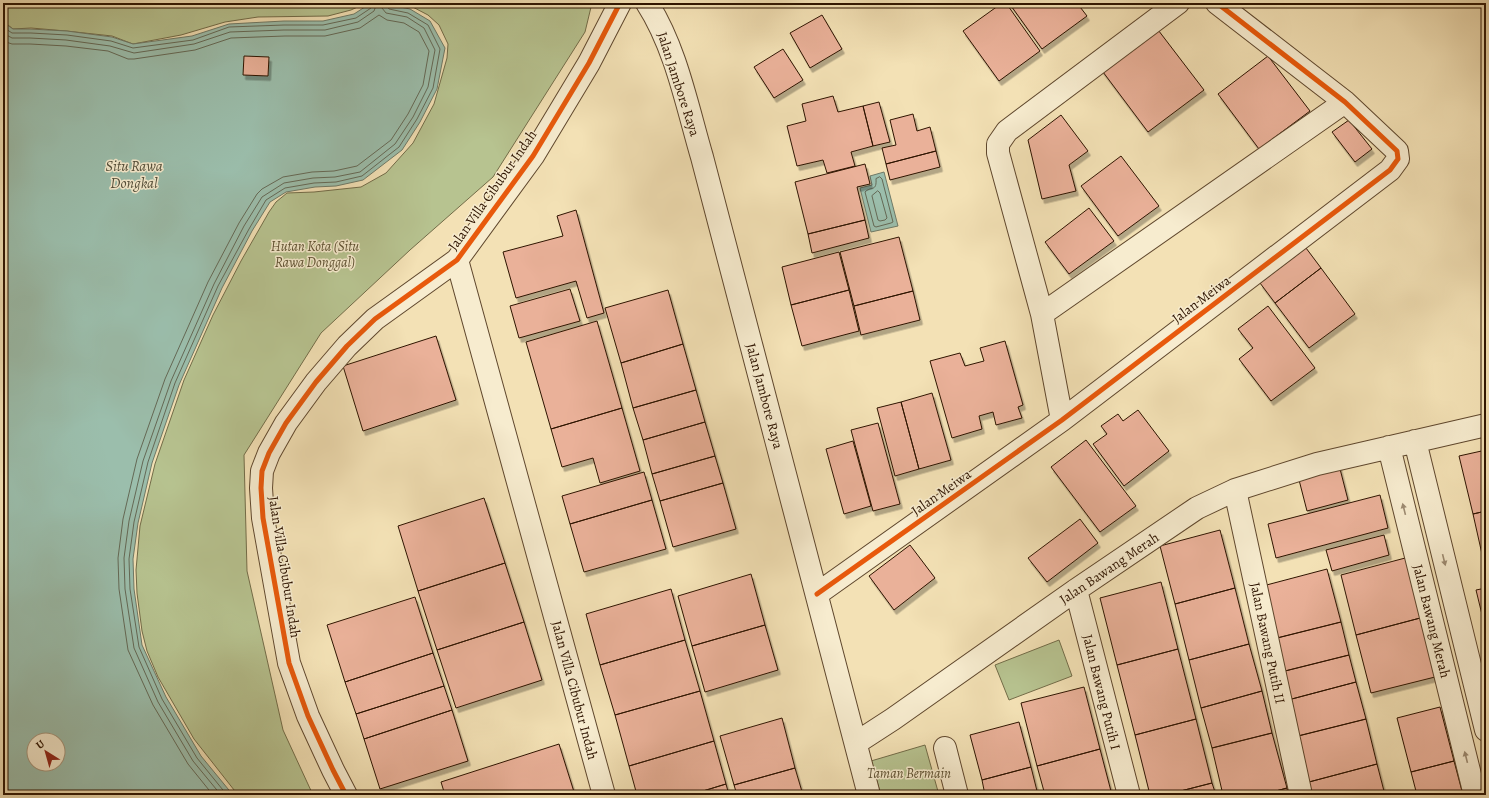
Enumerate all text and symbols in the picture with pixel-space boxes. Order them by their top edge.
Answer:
street label: Jalan Jambore Raya [653,29,705,139]
street label: Jalan Villa Cibubur Indah [444,126,542,254]
water label: Situ Rawa Dongkal [105,156,163,193]
park label: Hutan Kota (Situ Rawa Donggal) [271,237,359,272]
street label: Jalan Meiwa [1168,271,1235,328]
street label: Jalan Jambore Raya [741,341,788,452]
street label: Jalan Meiwa [908,465,975,520]
street label: Jalan Villa Cibubur Indah [264,495,305,640]
one-way arrow [1401,502,1407,515]
street label: Jalan Bawang Merah [1056,528,1163,609]
one-way arrow [1442,554,1448,566]
street label: Jalan Bawang Merah [1408,562,1455,680]
street label: Jalan Bawang Putih II [1245,581,1290,705]
street label: Jalan Villa Cibubur Indah [547,619,602,762]
street label: Jalan Bawang Putih I [1078,632,1125,752]
north arrow [26,732,66,772]
text: U [33,736,48,753]
one-way arrow [1462,751,1468,763]
park label: Taman Bermain [867,764,951,783]

